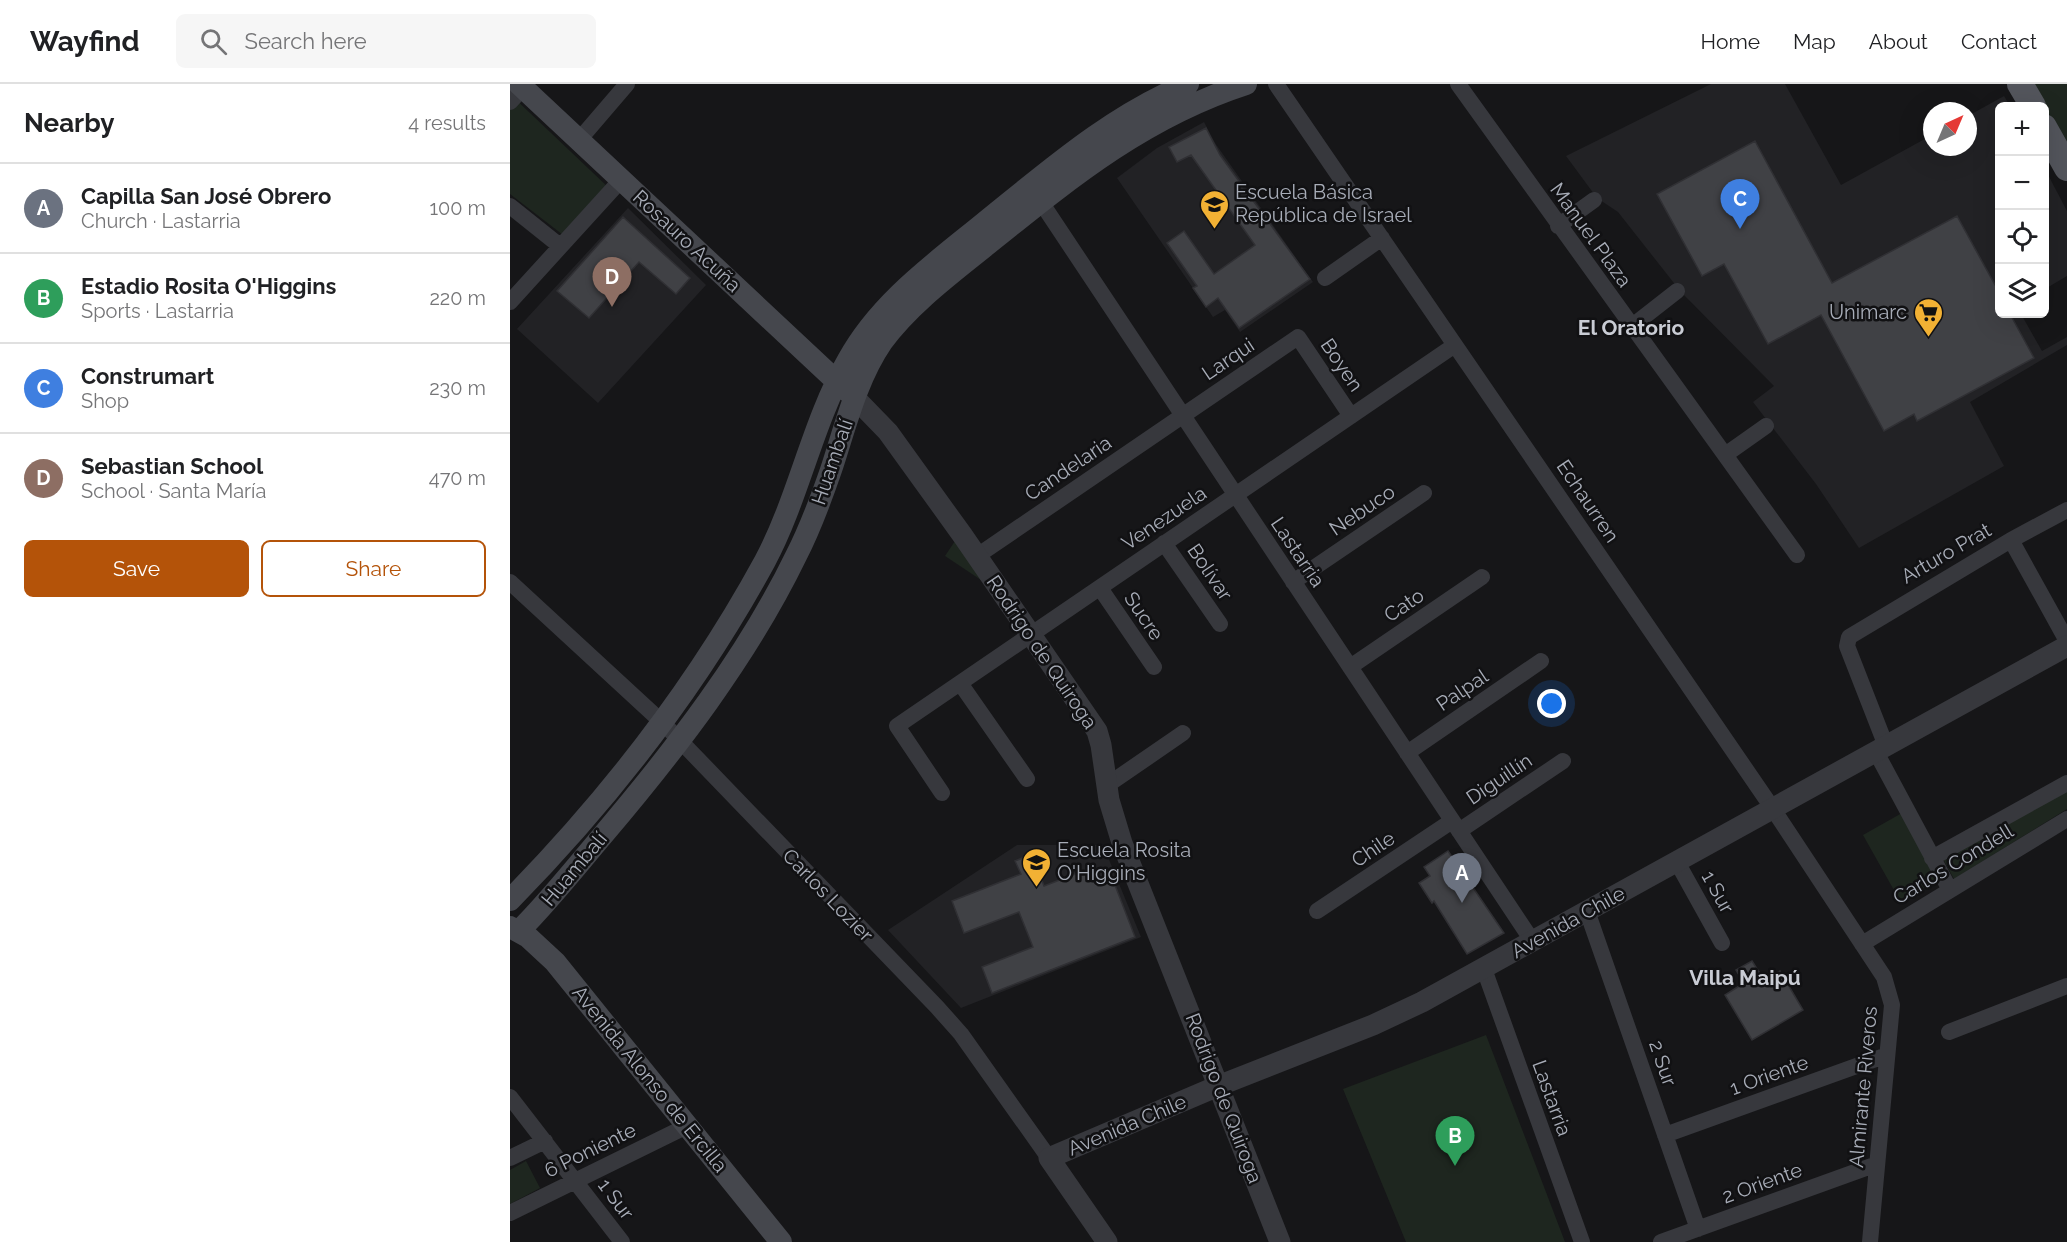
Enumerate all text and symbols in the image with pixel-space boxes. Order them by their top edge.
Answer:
search box [176,14,596,68]
text: Wayfind [30,25,140,58]
icon: search [197,25,230,58]
text: Search here [245,28,367,54]
text: Home [1701,29,1760,54]
text: Map [1793,29,1836,54]
text: About [1869,29,1928,54]
text: Contact [1961,29,2037,54]
north arrow [1923,102,1977,156]
map controls [1995,102,2049,318]
button: + [1995,102,2049,156]
text: Nearby [24,108,114,138]
text: 4 results [408,111,486,135]
button: − [1995,156,2049,210]
street label: Manuel Plaza [1545,178,1637,292]
place label: Escuela Básica República de Israel [1235,180,1412,227]
pin: C [1720,180,1760,229]
text: Capilla San José Obrero [81,183,331,209]
street label: Rosauro Acuña [628,185,746,297]
school or university icon: Escuela Básica República de Israel [1198,188,1230,230]
text: A [37,196,50,220]
text: 100 m [429,196,486,220]
text: Church · Lastarria [81,209,241,233]
button: locate [1995,210,2049,264]
pin: D [592,258,632,307]
button: layers [1995,264,2049,318]
text: Estadio Rosita O'Higgins [81,273,336,299]
text: B [37,286,50,310]
text: 220 m [429,286,486,310]
supermarket icon: Unimarc [1912,296,1944,338]
text: Sports · Lastarria [81,299,234,323]
place label: Unimarc [1829,300,1907,324]
district label: El Oratorio [1578,315,1684,340]
street label: Larqui [1197,333,1259,385]
street label: Boyen [1316,334,1368,396]
text: Construmart [81,363,214,389]
text: C [37,376,50,400]
text: 230 m [429,376,486,400]
text: Shop [81,389,129,413]
street label: Huambalí [806,415,858,508]
street label: Candelaria [1020,430,1116,506]
text: Sebastian School [81,453,263,479]
street label: Echaurren [1552,455,1624,547]
text: D [36,466,51,490]
text: 470 m [429,466,486,490]
text: School · Santa María [81,479,266,503]
street label: Nebuco [1325,479,1399,541]
street label: Venezuela [1117,481,1211,555]
street label: Lastarria [1266,512,1330,592]
street label: Arturo Prat [1897,518,1995,588]
street label: Bolívar [1182,539,1238,605]
button: Save [24,540,249,597]
button: Share [261,540,486,597]
street label: Rodrigo de Quiroga [982,571,1102,733]
street label: Cato [1379,583,1429,627]
street label: Sucre [1119,587,1169,645]
street label: Palpal [1432,664,1493,716]
your location [1537,689,1566,718]
street label: Diguillín [1462,748,1536,810]
street label: Carlos Condell [1888,818,2018,909]
street label: Chile [1347,826,1399,872]
street label: Huambalí [536,827,612,911]
place label: Escuela Rosita O'Higgins [1057,838,1191,885]
street label: Carlos Lozier [778,844,878,946]
school or university icon: Escuela Rosita O'Higgins [1020,846,1052,888]
pin: A [1442,854,1482,903]
street label: 1 Sur [1697,867,1739,917]
street label: Avenida Chile [1507,881,1629,963]
district label: Villa Maipú [1689,965,1801,990]
street label: Avenida Alonso de Ercilla [567,981,733,1177]
street label: Almirante Riveros [1844,1005,1882,1169]
street label: Rodrigo de Quiroga [1181,1010,1267,1186]
street label: 2 Sur [1644,1037,1682,1089]
street label: 1 Oriente [1727,1050,1812,1100]
street label: Lastarria [1527,1057,1577,1139]
street label: Avenida Chile [1064,1089,1190,1161]
pin: B [1436,1116,1474,1166]
street label: 6 Poniente [540,1117,640,1182]
street label: 2 Oriente [1719,1157,1806,1209]
street label: 1 Sur [593,1174,639,1224]

